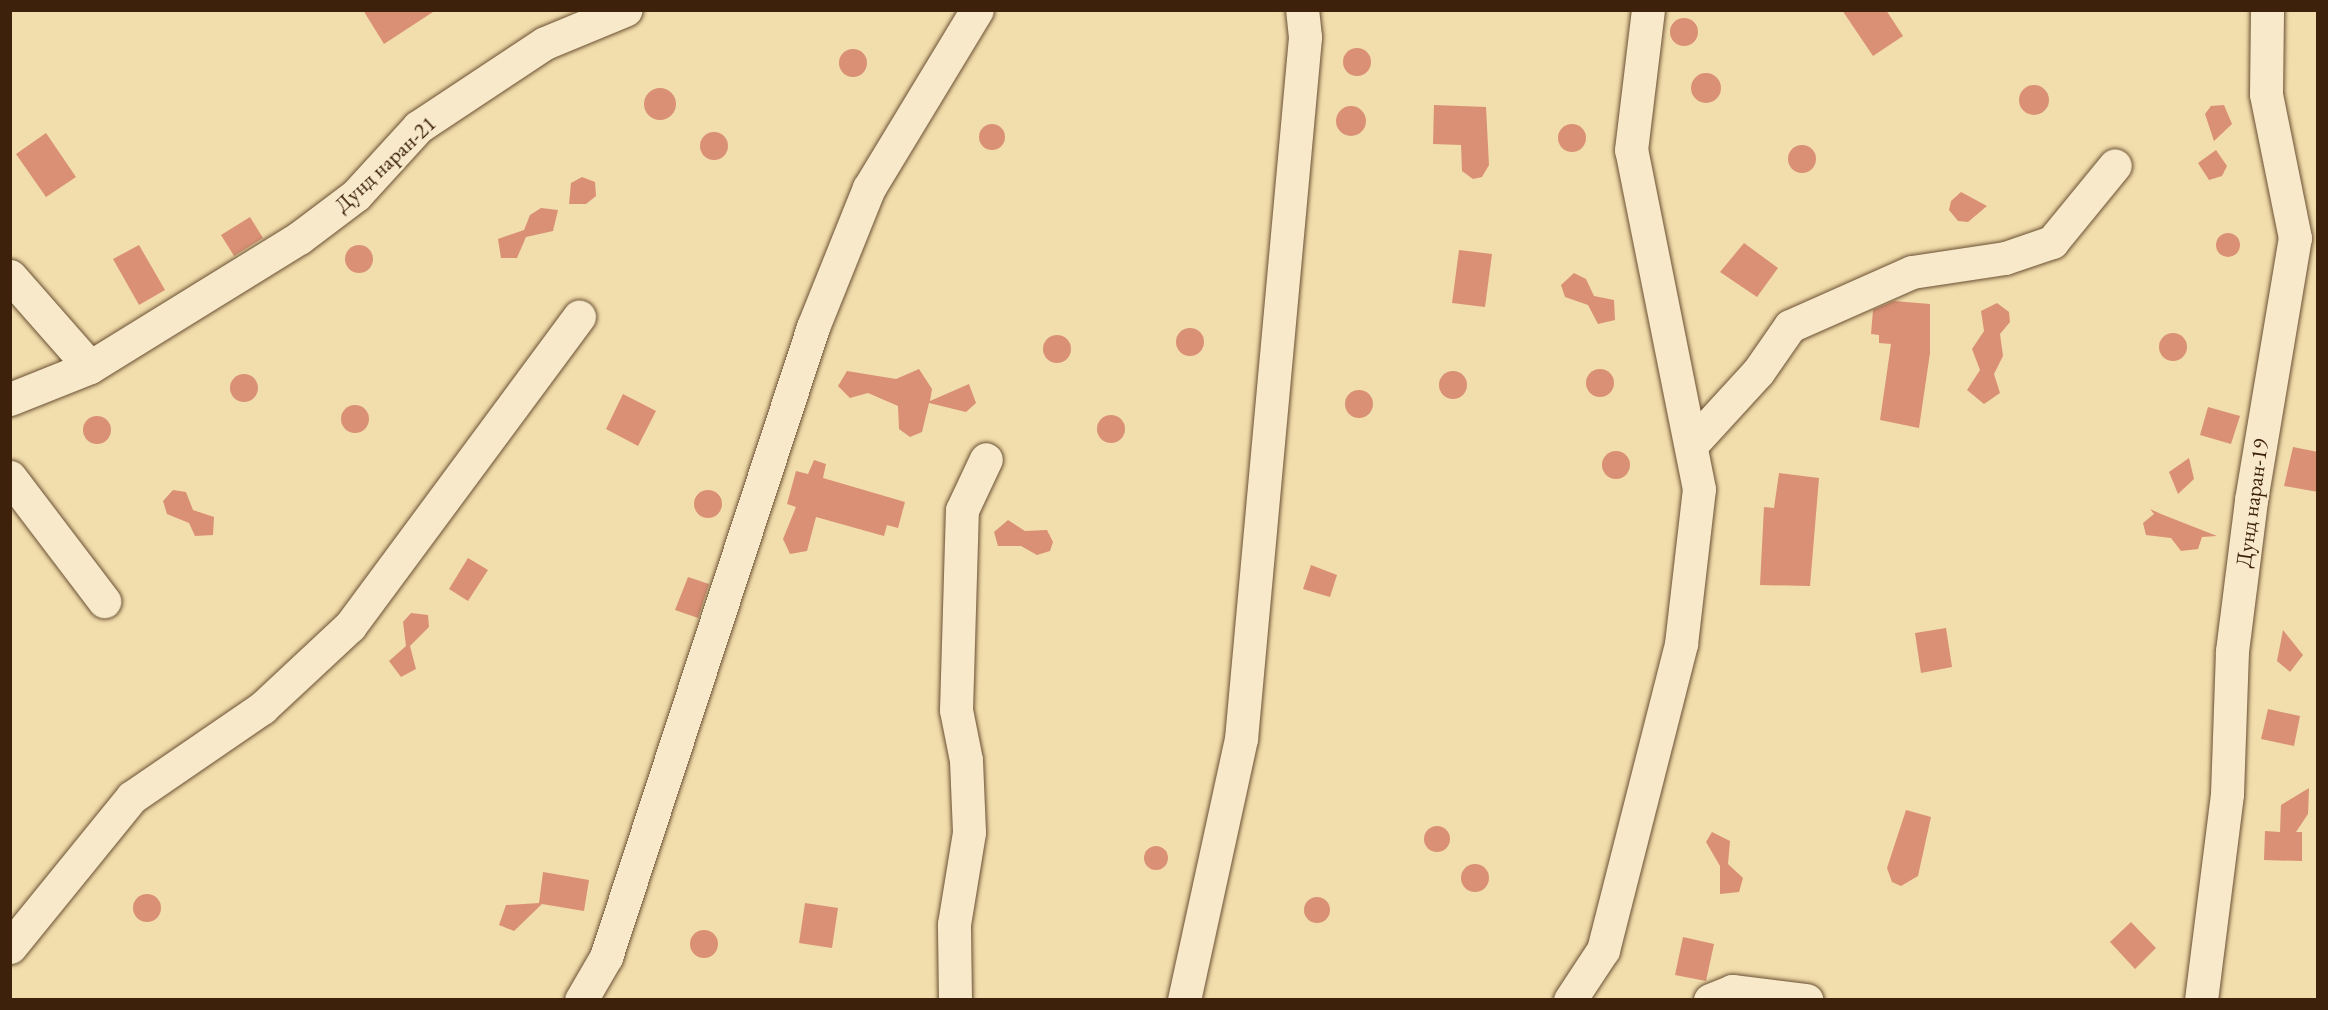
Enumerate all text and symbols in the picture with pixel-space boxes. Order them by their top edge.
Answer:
street label: Дунд наран-21 [329,110,441,218]
street label: Дунд наран-19 [2230,437,2274,569]

